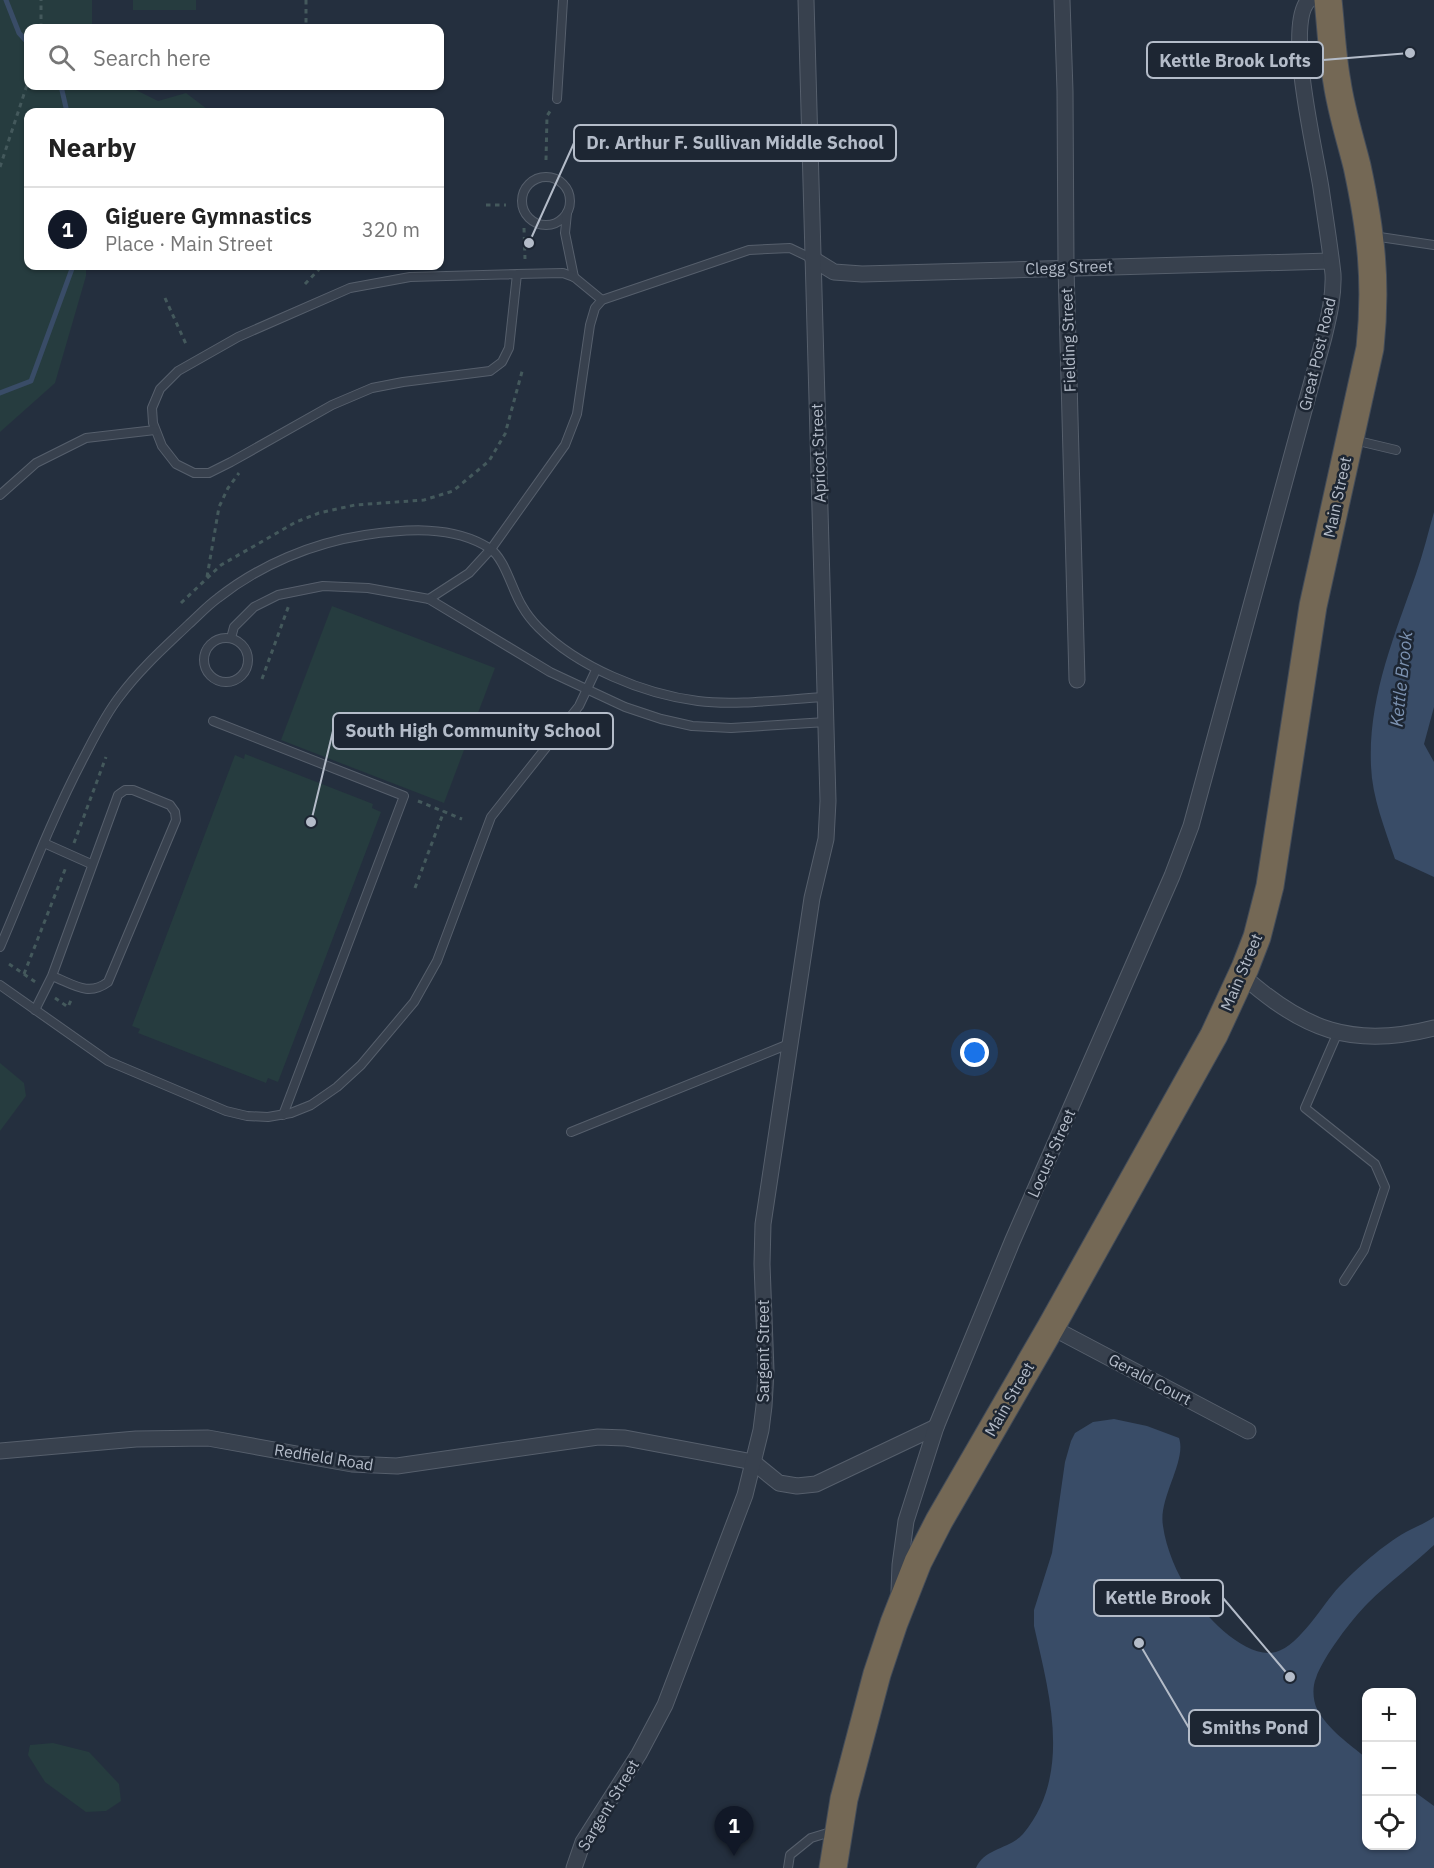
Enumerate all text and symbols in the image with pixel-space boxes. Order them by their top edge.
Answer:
search box [24,24,444,90]
icon: search [45,41,78,74]
callout: Kettle Brook Lofts [1147,42,1323,78]
text: Search here [93,43,211,72]
text: Kettle Brook Lofts [1159,49,1311,72]
callout: Dr. Arthur F. Sullivan Middle School [574,125,896,161]
text: Nearby [48,130,136,164]
text: Dr. Arthur F. Sullivan Middle School [586,131,884,154]
text: Giguere Gymnastics [105,201,312,230]
text: 1 [62,216,74,243]
text: 320 m [362,216,420,243]
text: Place · Main Street [105,230,273,257]
street label: Clegg Street [1025,255,1113,279]
street label: Fielding Street [1056,287,1080,393]
street label: Great Post Road [1294,295,1340,413]
street label: Apricot Street [806,403,830,503]
street label: Main Street [1319,455,1355,539]
water label: Kettle Brook [1385,629,1418,728]
callout: South High Community School [333,713,613,749]
text: South High Community School [345,719,601,742]
street label: Main Street [1216,930,1266,1014]
your location [960,1038,989,1067]
street label: Locust Street [1023,1106,1079,1200]
street label: Sargent Street [753,1300,773,1402]
street label: Gerald Court [1105,1349,1195,1409]
street label: Main Street [980,1358,1038,1440]
street label: Redfield Road [273,1439,375,1475]
callout: Kettle Brook [1094,1580,1223,1616]
text: Kettle Brook [1105,1586,1211,1609]
map controls [1362,1688,1416,1850]
button: + [1362,1688,1416,1742]
callout: Smiths Pond [1189,1710,1320,1746]
text: Smiths Pond [1202,1716,1308,1739]
button: − [1362,1742,1416,1796]
street label: Sargent Street [573,1756,643,1854]
button: locate [1362,1796,1416,1850]
pin: 1 [714,1806,754,1856]

